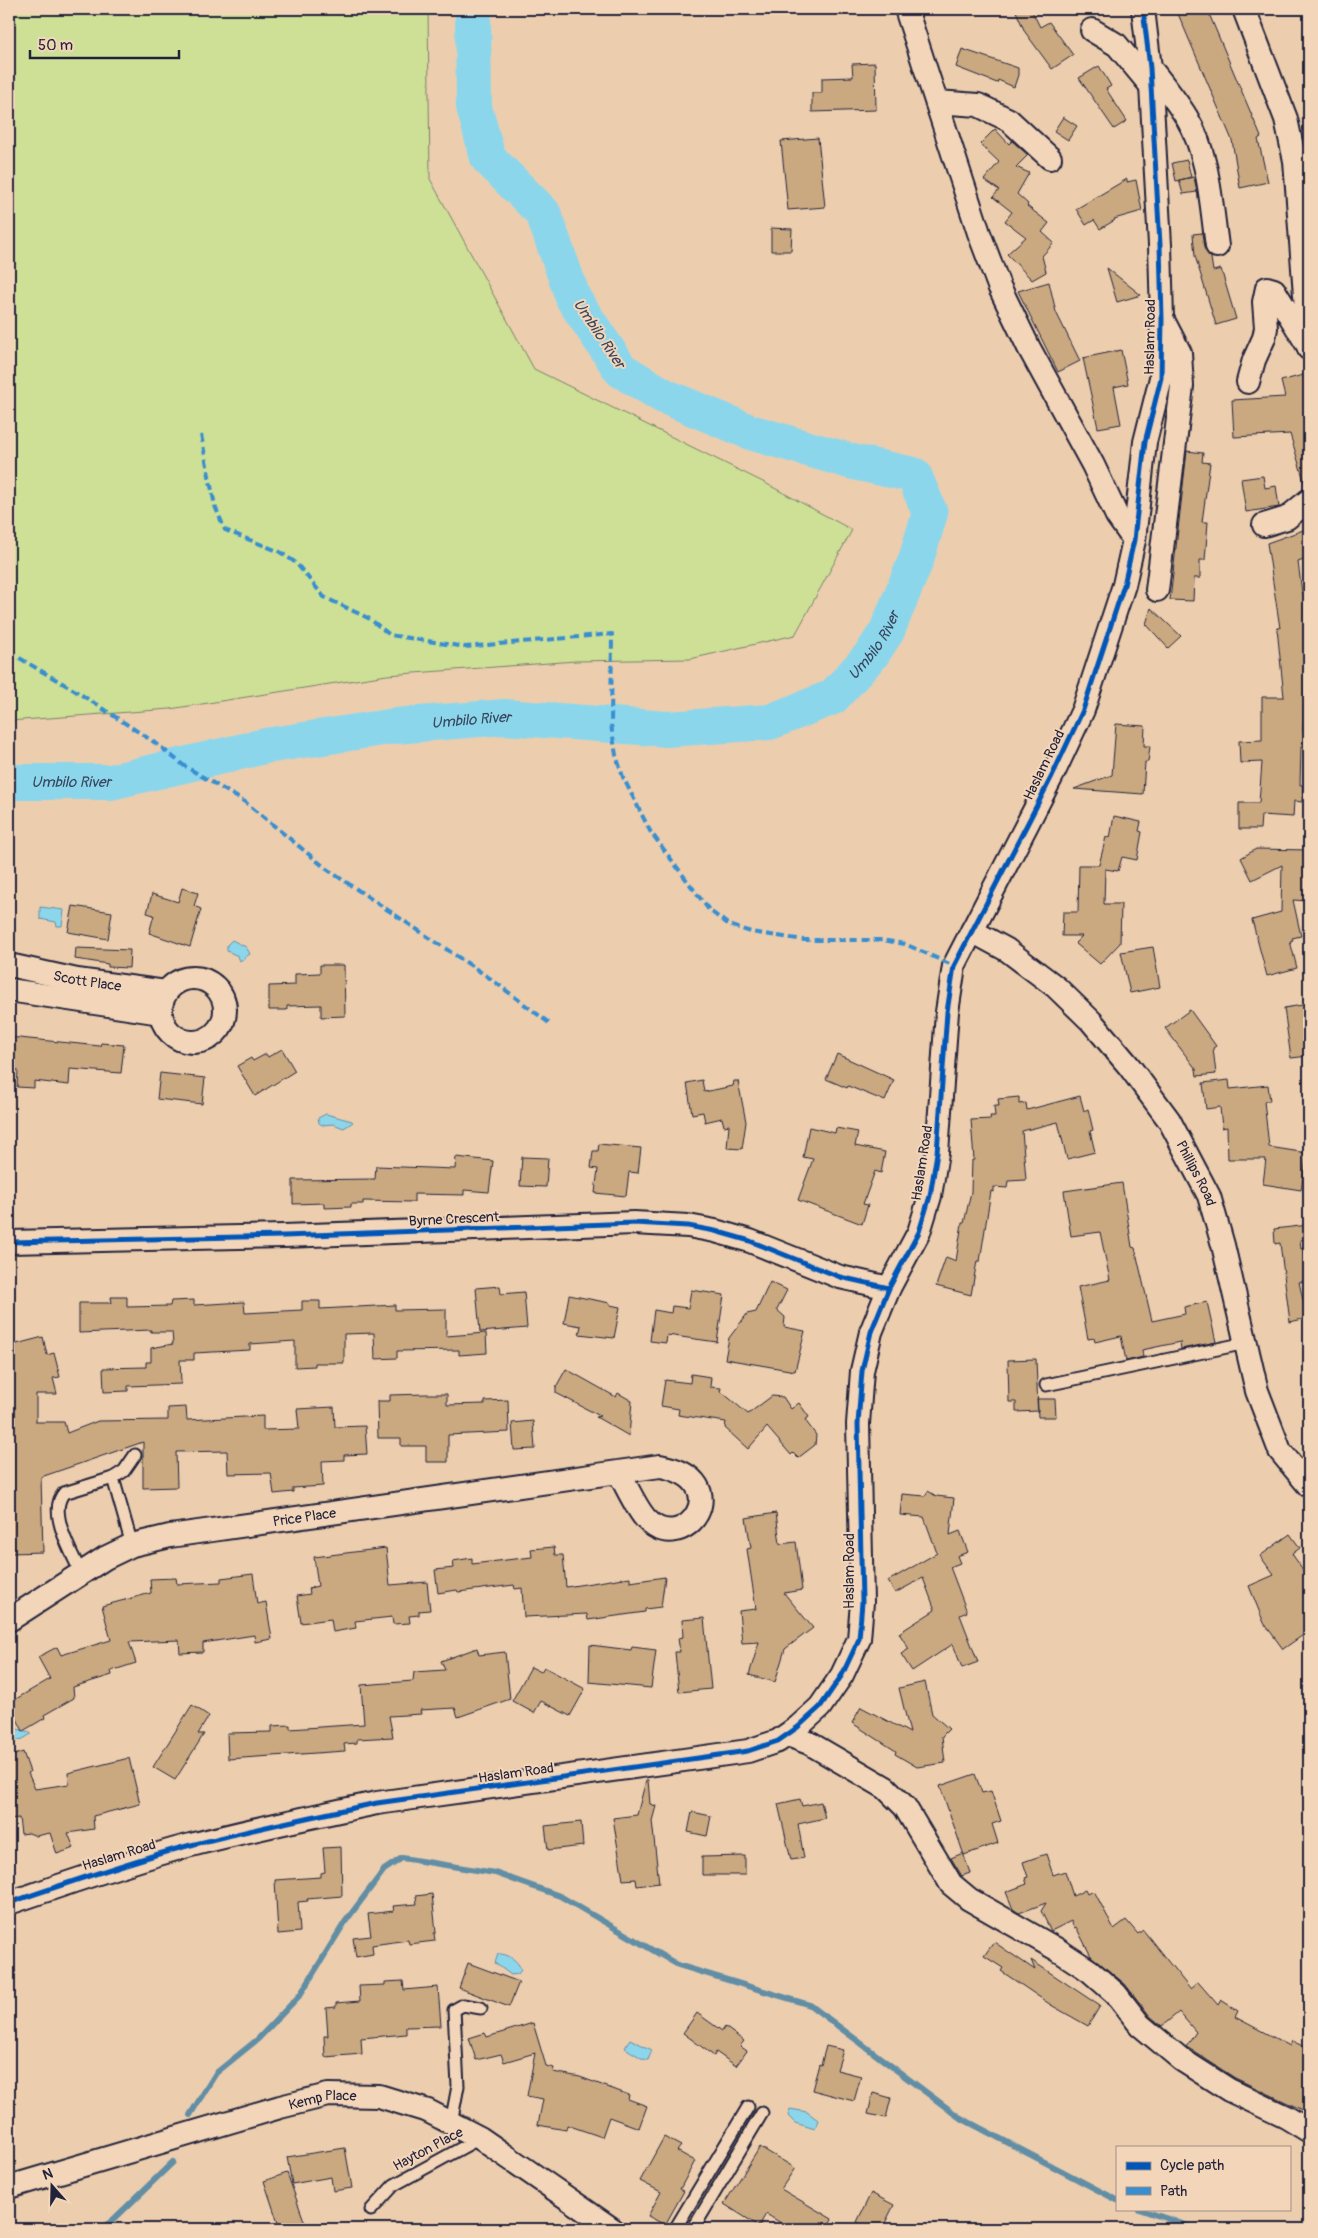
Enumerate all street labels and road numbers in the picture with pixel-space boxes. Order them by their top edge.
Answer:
street label: Haslam Road [1141,299,1159,375]
street label: Haslam Road [1020,727,1068,803]
street label: Scott Place [52,967,123,994]
street label: Haslam Road [908,1124,936,1202]
street label: Phillips Road [1173,1138,1220,1208]
street label: Byrne Crescent [408,1208,500,1230]
street label: Price Place [272,1504,337,1530]
street label: Haslam Road [841,1533,858,1609]
street label: Haslam Road [477,1759,555,1787]
street label: Haslam Road [80,1836,158,1874]
street label: Kemp Place [287,2086,357,2113]
street label: Hayton Place [390,2123,466,2175]

